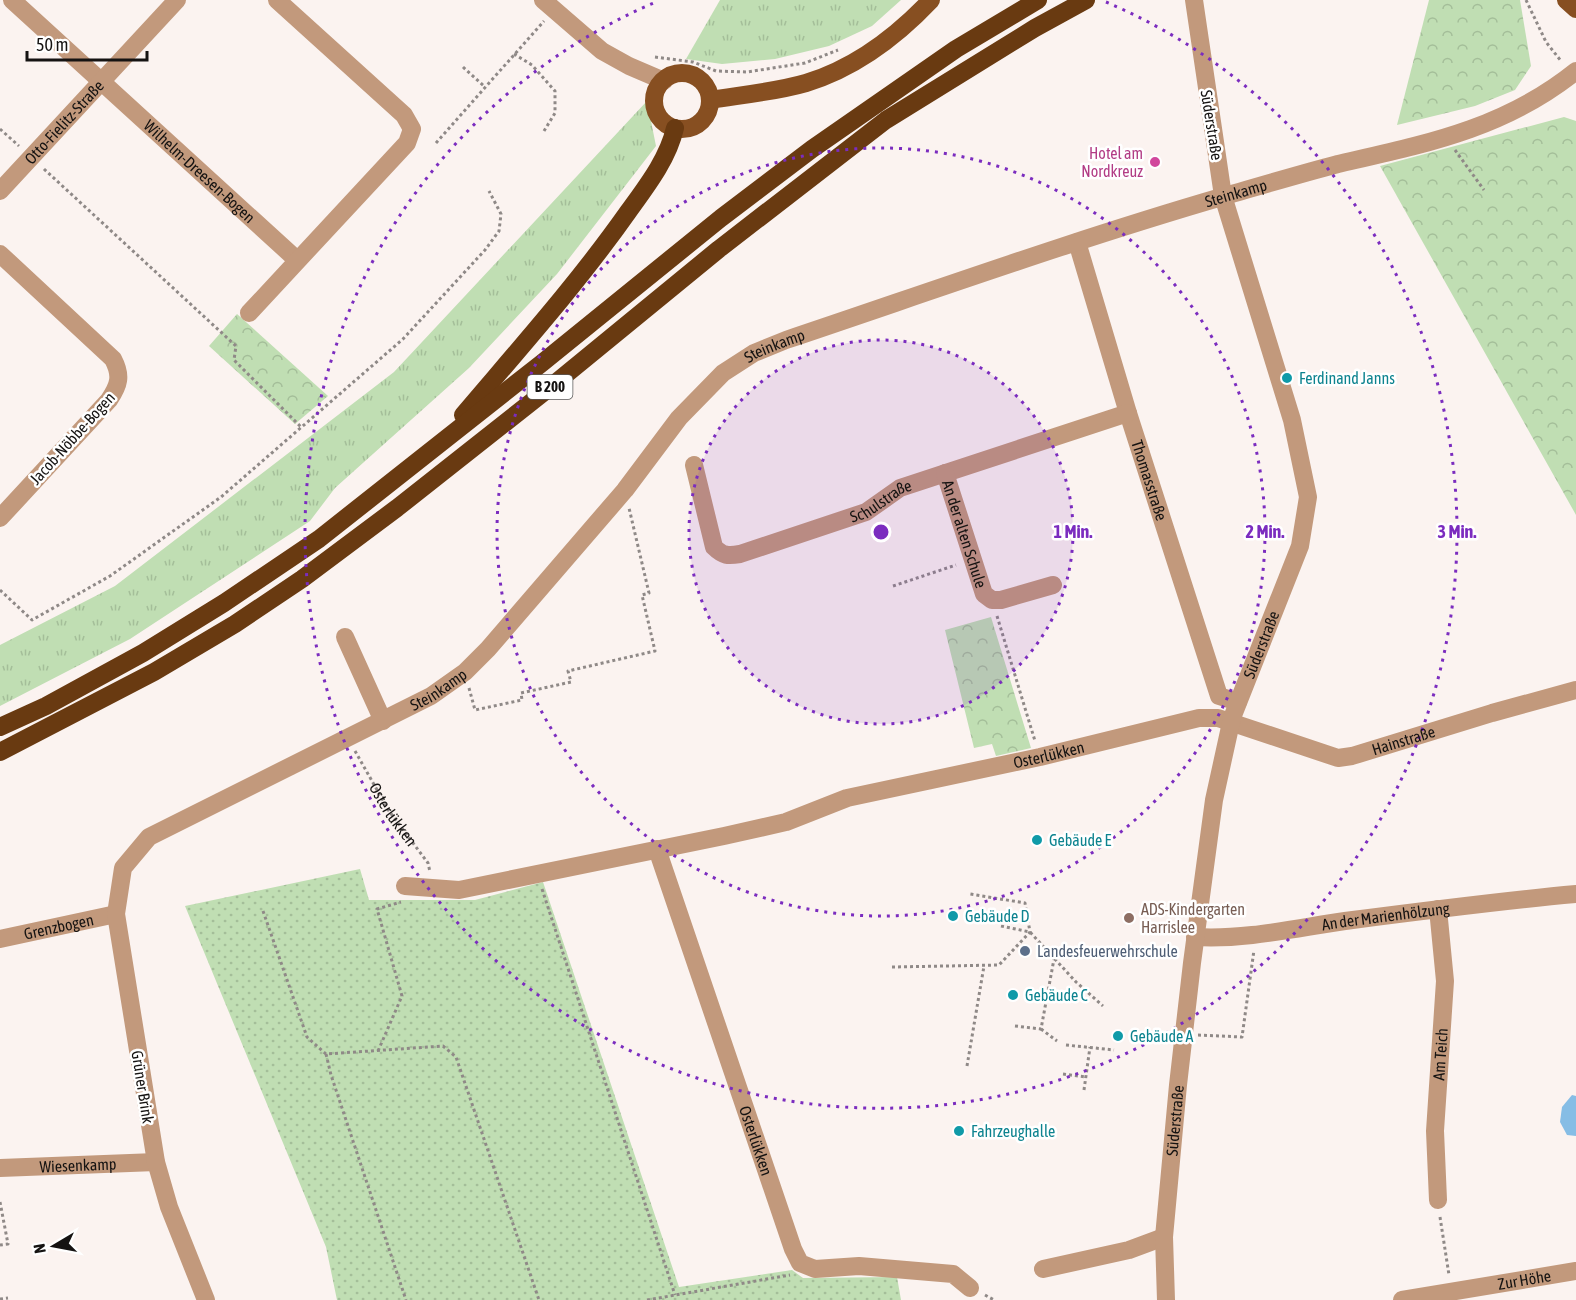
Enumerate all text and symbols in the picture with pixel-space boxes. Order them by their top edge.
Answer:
scale bar [27,24,147,62]
text: 50 m [36,34,68,55]
street label: Otto-Fielitz-Straße [21,76,107,168]
street label: Süderstraße [1198,89,1226,161]
street label: Wilhelm-Dreesen-Bogen [140,116,259,226]
place label: Hotel am Nordkreuz [1081,144,1143,180]
marker: Hotel am Nordkreuz [1148,155,1162,169]
street label: Steinkamp [1203,175,1269,210]
street label: Steinkamp [741,325,807,366]
place label: Ferdinand Janns [1299,369,1395,387]
marker: Ferdinand Janns [1280,371,1294,385]
road number: B 200 [528,375,572,399]
street label: Jacob-Nöbbe-Bogen [26,388,119,488]
street label: Thomasstraße [1128,438,1171,523]
street label: Schulstraße [848,476,914,526]
street label: An der alten Schule [939,478,990,590]
text: 1 Min. [1053,521,1093,542]
text: 2 Min. [1245,521,1285,542]
text: 3 Min. [1437,521,1477,542]
centre of rings [871,522,891,542]
street label: Süderstraße [1240,608,1282,681]
street label: Steinkamp [407,665,471,714]
street label: Hainstraße [1370,722,1437,758]
street label: Osterlükken [1012,738,1086,771]
street label: Osterlükken [366,780,421,849]
place label: Gebäude E [1049,831,1112,849]
marker: Gebäude E [1030,833,1044,847]
street label: An der Marienhölzung [1320,899,1451,933]
place label: ADS-Kindergarten Harrislee [1141,900,1245,936]
place label: Gebäude D [965,907,1030,925]
marker: Gebäude D [946,909,960,923]
street label: Grenzbogen [22,910,95,943]
marker: ADS-Kindergarten Harrislee [1122,911,1136,925]
place label: Landesfeuerwehrschule [1037,942,1178,960]
marker: Landesfeuerwehrschule [1018,944,1032,958]
place label: Gebäude C [1025,986,1088,1004]
marker: Gebäude C [1006,988,1020,1002]
place label: Gebäude A [1130,1027,1194,1045]
street label: Am Teich [1429,1028,1451,1081]
marker: Gebäude A [1111,1029,1125,1043]
street label: Grüner Brink [128,1049,158,1125]
street label: Süderstraße [1163,1084,1187,1157]
street label: Osterlükken [736,1103,776,1178]
place label: Fahrzeughalle [971,1122,1055,1141]
marker: Fahrzeughalle [952,1124,966,1138]
street label: Wiesenkamp [39,1155,117,1175]
north arrow [24,1216,84,1276]
text: N [30,1242,49,1255]
street label: Zur Höhe [1496,1266,1552,1293]

